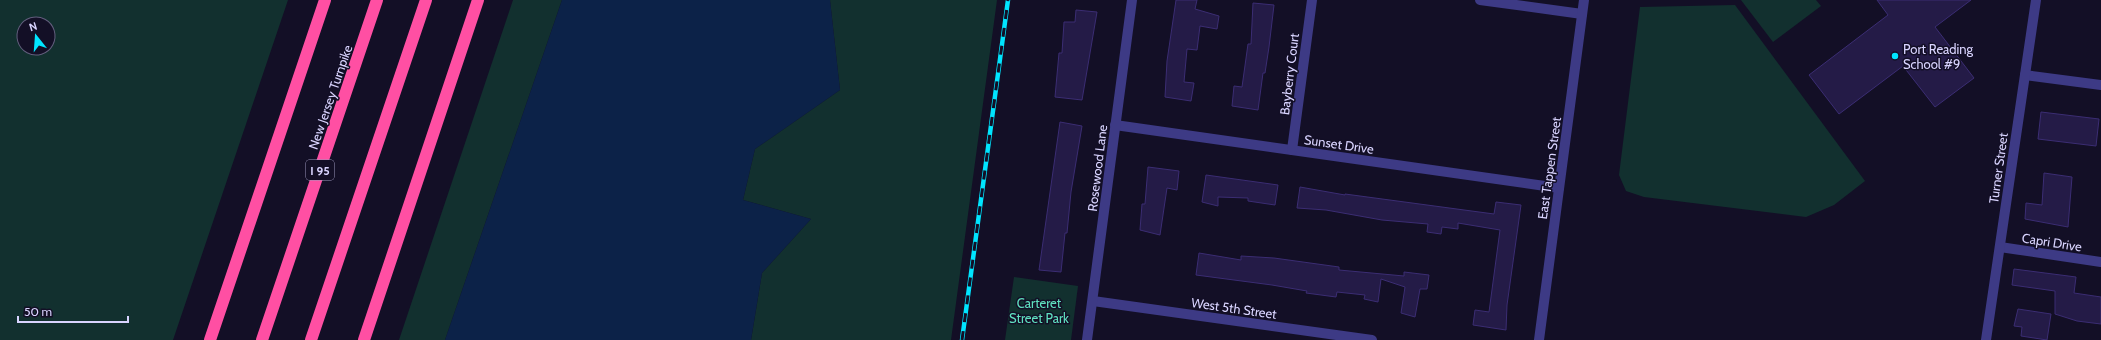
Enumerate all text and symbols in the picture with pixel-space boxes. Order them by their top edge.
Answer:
north arrow [16,16,56,56]
text: N [27,19,39,34]
street label: Bayberry Court [1276,32,1302,116]
place label: Port Reading School #9 [1903,41,1974,72]
street label: New Jersey Turnpike [305,42,356,151]
marker: Port Reading School #9 [1890,51,1900,61]
street label: East Tappen Street [1534,115,1564,220]
street label: Rosewood Lane [1084,123,1110,212]
street label: Sunset Drive [1303,131,1375,157]
street label: Turner Street [1985,131,2011,204]
road number: I 95 [306,160,334,180]
street label: Capri Drive [2021,229,2083,255]
street label: West 5th Street [1190,294,1278,322]
park label: Carteret Street Park [1009,295,1069,326]
scale bar [18,298,128,324]
text: 50 m [24,304,52,319]

